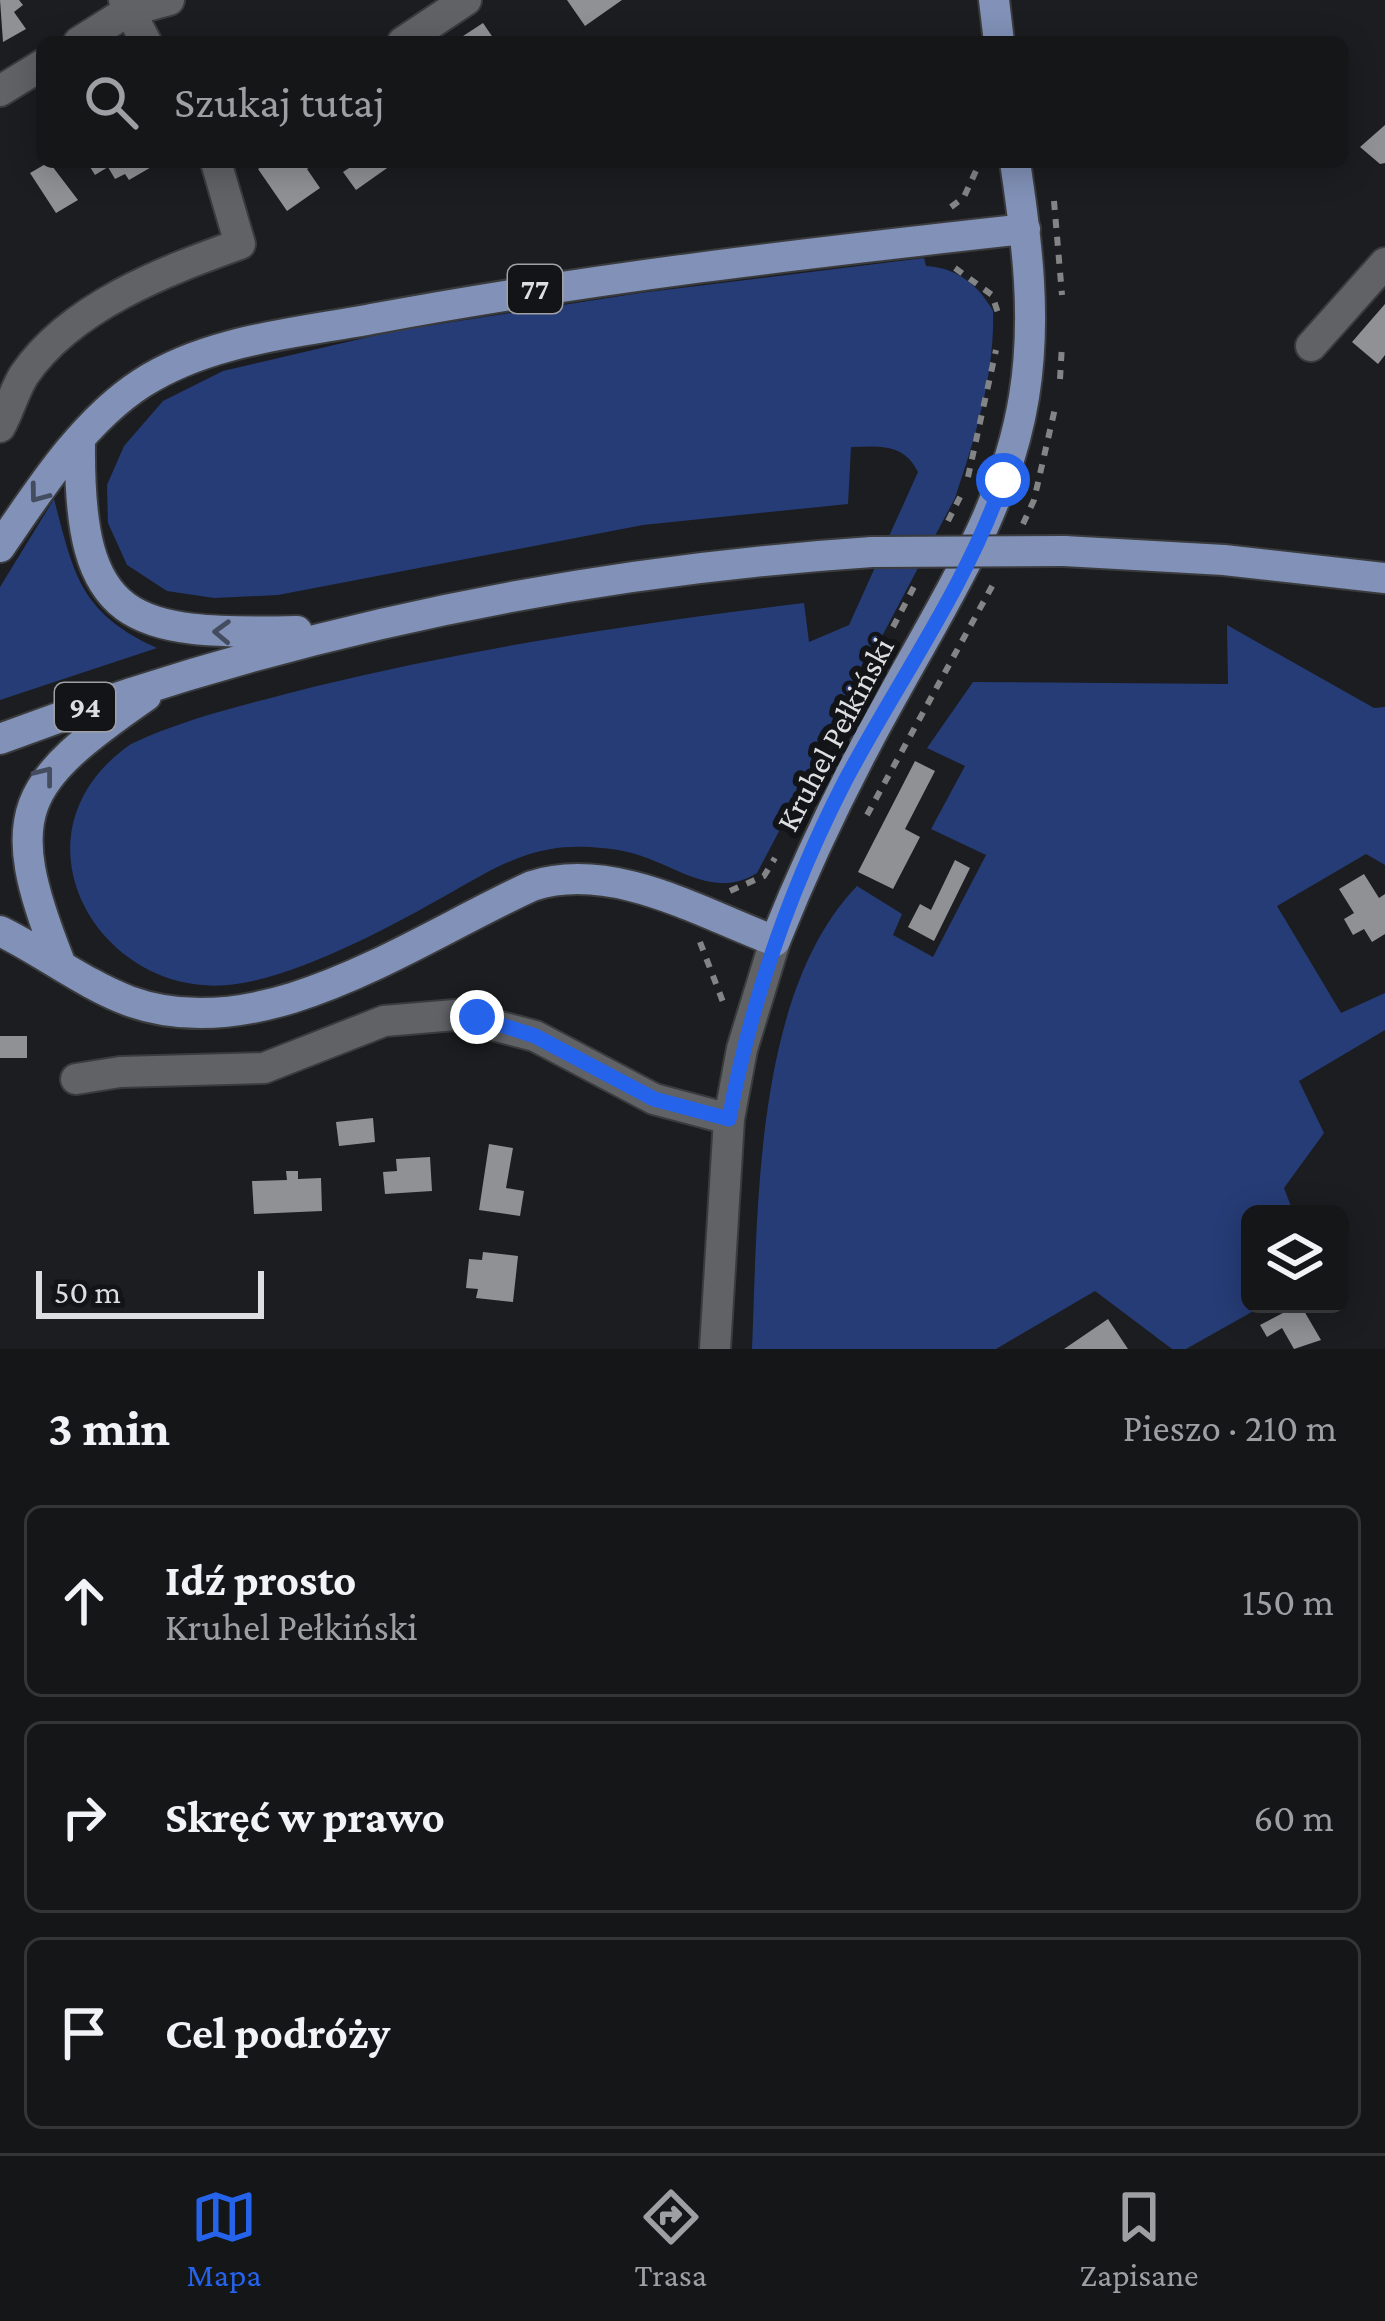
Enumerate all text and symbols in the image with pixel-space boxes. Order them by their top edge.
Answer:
search box [36,36,1349,168]
icon: search [78,69,144,135]
text: Szukaj tutaj [174,77,385,127]
road number: 77 [508,265,562,313]
route start [976,453,1030,507]
one-way arrow [31,480,52,502]
one-way arrow [212,619,231,645]
street label: Kruhel Pełkiński [768,631,901,837]
road number: 94 [55,683,115,731]
one-way arrow [31,766,52,788]
route end [450,990,504,1044]
map controls [1241,1205,1349,1313]
button: layers [1241,1205,1349,1313]
scale bar [36,1265,264,1318]
text: 50 m [54,1273,121,1310]
text: 3 min [48,1399,170,1456]
text: Pieszo · 210 m [1123,1406,1337,1449]
text: Idź prosto [165,1555,357,1605]
icon: ahead [51,1568,117,1634]
text: 150 m [1242,1580,1334,1623]
text: Kruhel Pełkiński [165,1605,418,1648]
icon: right [51,1784,117,1850]
text: Skręć w prawo [165,1792,445,1842]
text: 60 m [1253,1796,1334,1839]
icon: arrive [51,2000,117,2066]
text: Cel podróży [165,2008,390,2058]
tab: Mapa [186,2184,262,2293]
tab: Trasa [634,2184,707,2293]
tab: Zapisane [1080,2184,1199,2293]

